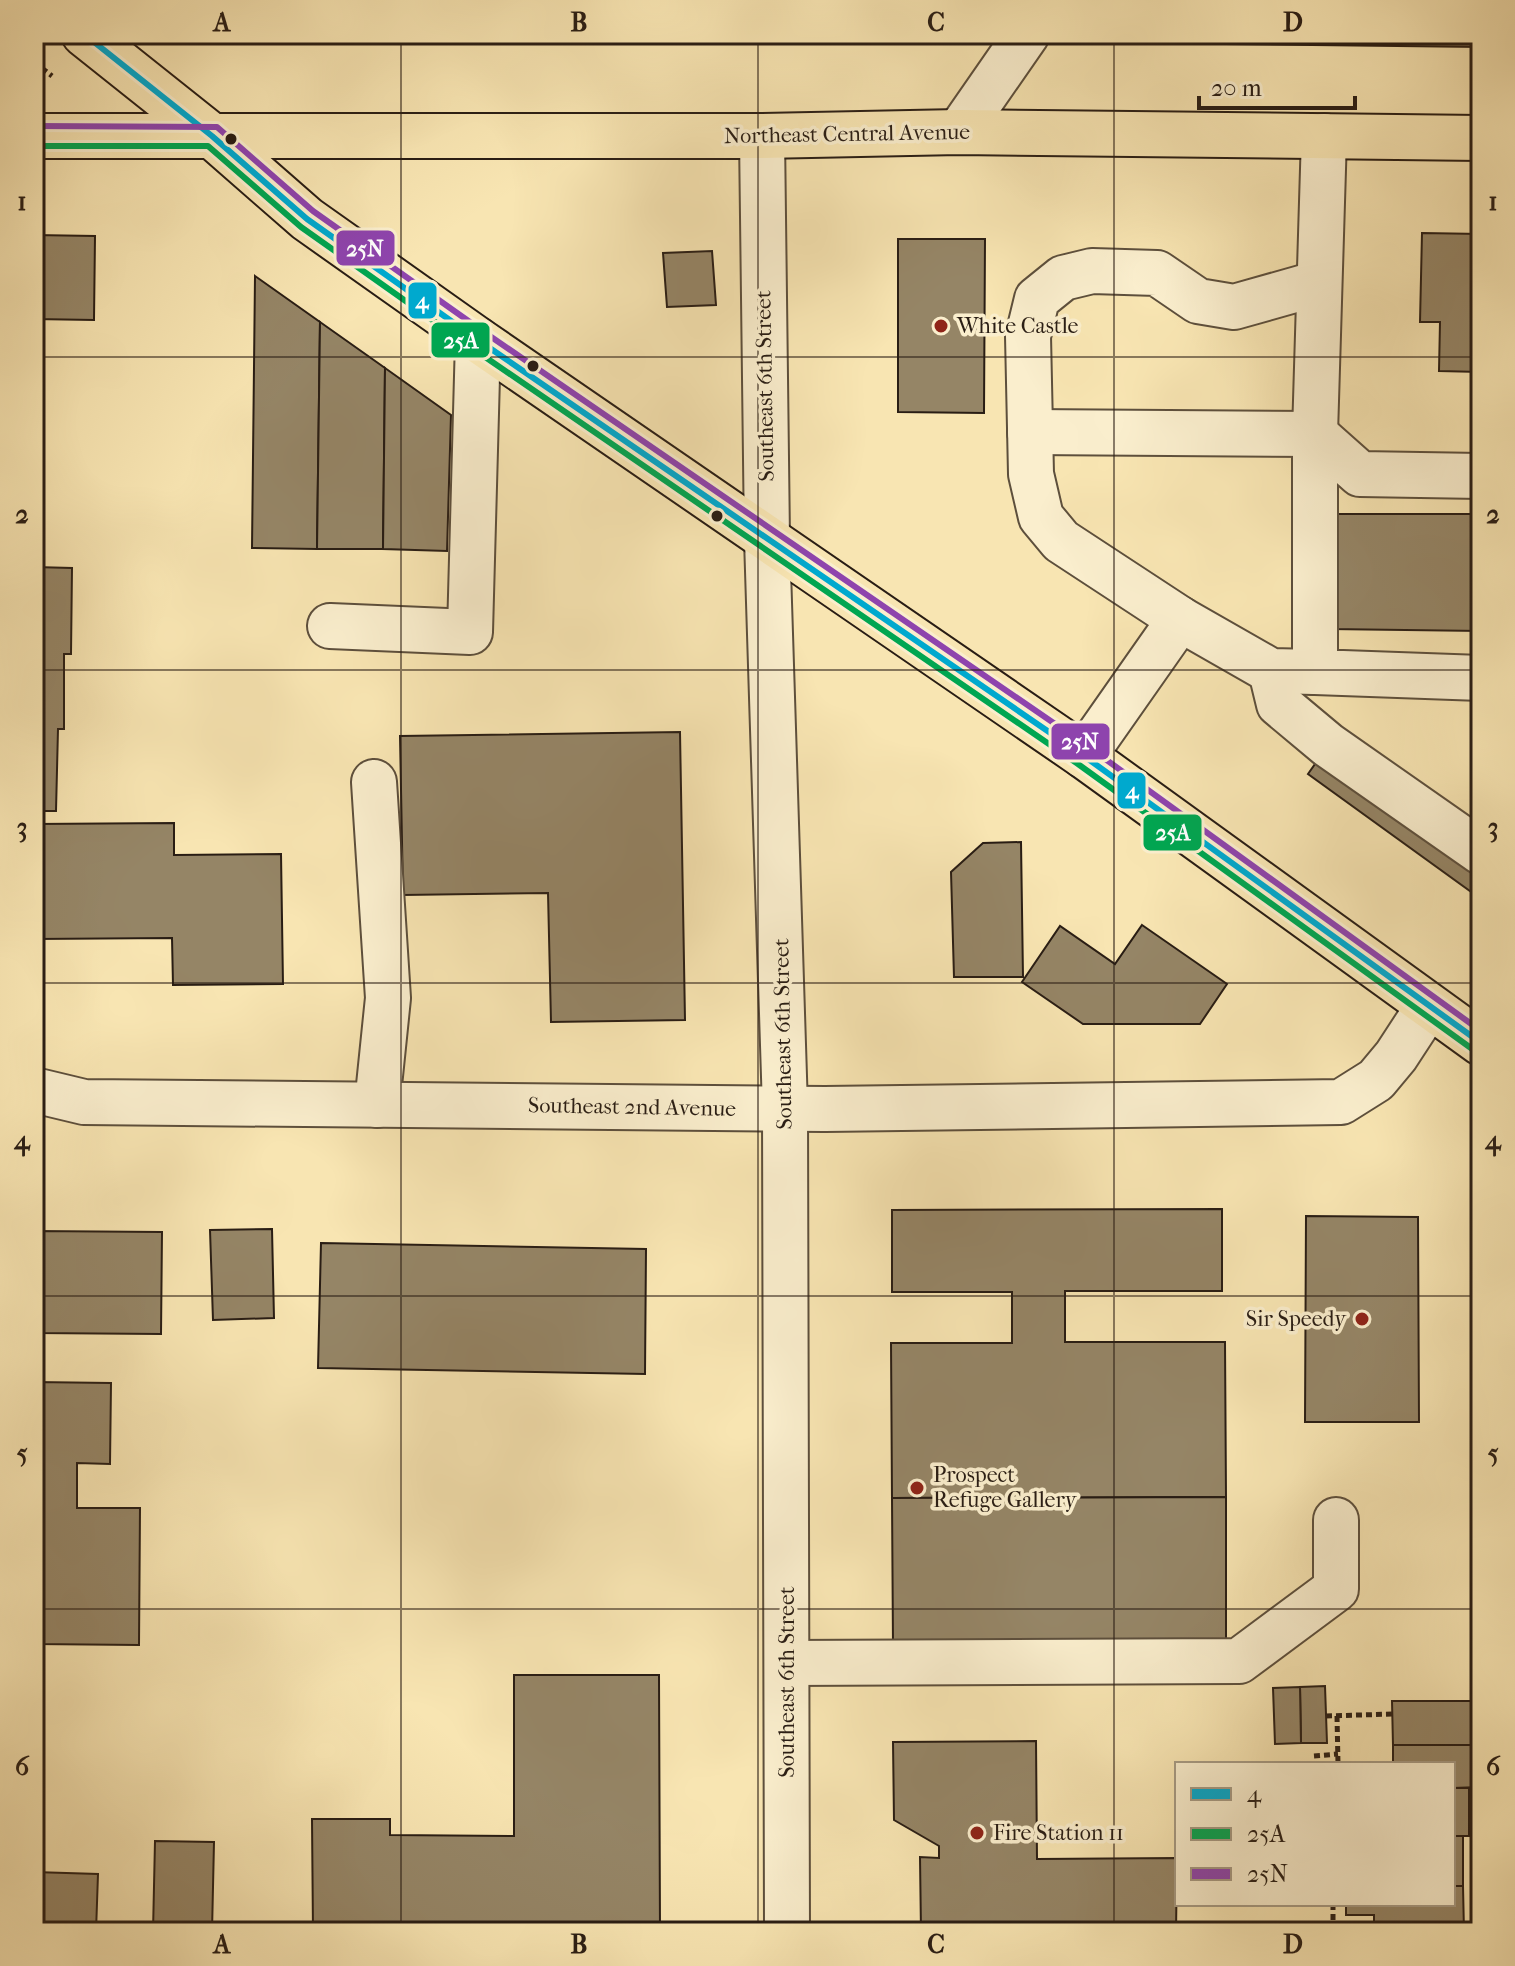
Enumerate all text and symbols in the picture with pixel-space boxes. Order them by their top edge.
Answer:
text: A [212,7,232,38]
text: B [571,7,588,38]
text: C [927,7,945,38]
text: D [1283,7,1303,38]
scale bar [1199,60,1355,110]
text: 20 m [1211,74,1262,102]
street label: Northeast Central Avenue [724,119,970,149]
unlabelled marker [223,131,239,147]
text: 1 [17,186,27,217]
text: 1 [1488,186,1498,217]
line badge: 25N [335,229,396,267]
text: 25N [346,236,384,262]
line badge: 4 [407,281,438,320]
text: 4 [415,288,430,314]
street label: Southeast 6th Street [750,290,780,482]
place label: White Castle [956,313,1079,339]
marker: White Castle [932,317,950,335]
line badge: 25A [430,321,491,359]
text: 25A [443,328,479,354]
unlabelled marker [525,358,541,374]
text: 2 [15,499,29,530]
text: 2 [1486,499,1500,530]
unlabelled marker [709,508,725,524]
line badge: 25N [1050,722,1111,761]
text: 25N [1061,729,1099,755]
line badge: 4 [1116,771,1147,810]
text: 4 [1125,778,1140,804]
text: 3 [17,812,27,843]
text: 3 [1488,812,1498,843]
line badge: 25A [1142,813,1203,852]
text: 25A [1155,820,1191,846]
street label: Southeast 6th Street [768,938,798,1130]
street label: Southeast 2nd Avenue [528,1092,736,1122]
text: 4 [13,1125,31,1157]
text: 4 [1484,1125,1502,1157]
place label: Sir Speedy [1246,1306,1347,1332]
marker: Sir Speedy [1353,1310,1371,1328]
text: 5 [16,1438,28,1469]
text: 5 [1487,1438,1499,1469]
place label: Prospect Refuge Gallery [933,1462,1078,1513]
marker: Prospect Refuge Gallery [908,1479,926,1497]
street label: Southeast 6th Street [774,1586,800,1778]
text: 6 [15,1751,30,1782]
text: 6 [1486,1751,1501,1782]
legend [1175,1762,1455,1906]
text: 4 [1247,1780,1262,1808]
place label: Fire Station 11 [993,1820,1124,1846]
text: 25A [1247,1820,1286,1848]
marker: Fire Station 11 [968,1824,986,1842]
text: 25N [1247,1860,1288,1888]
text: A [212,1929,232,1960]
text: B [571,1929,588,1960]
text: C [927,1929,945,1960]
text: D [1283,1929,1303,1960]

